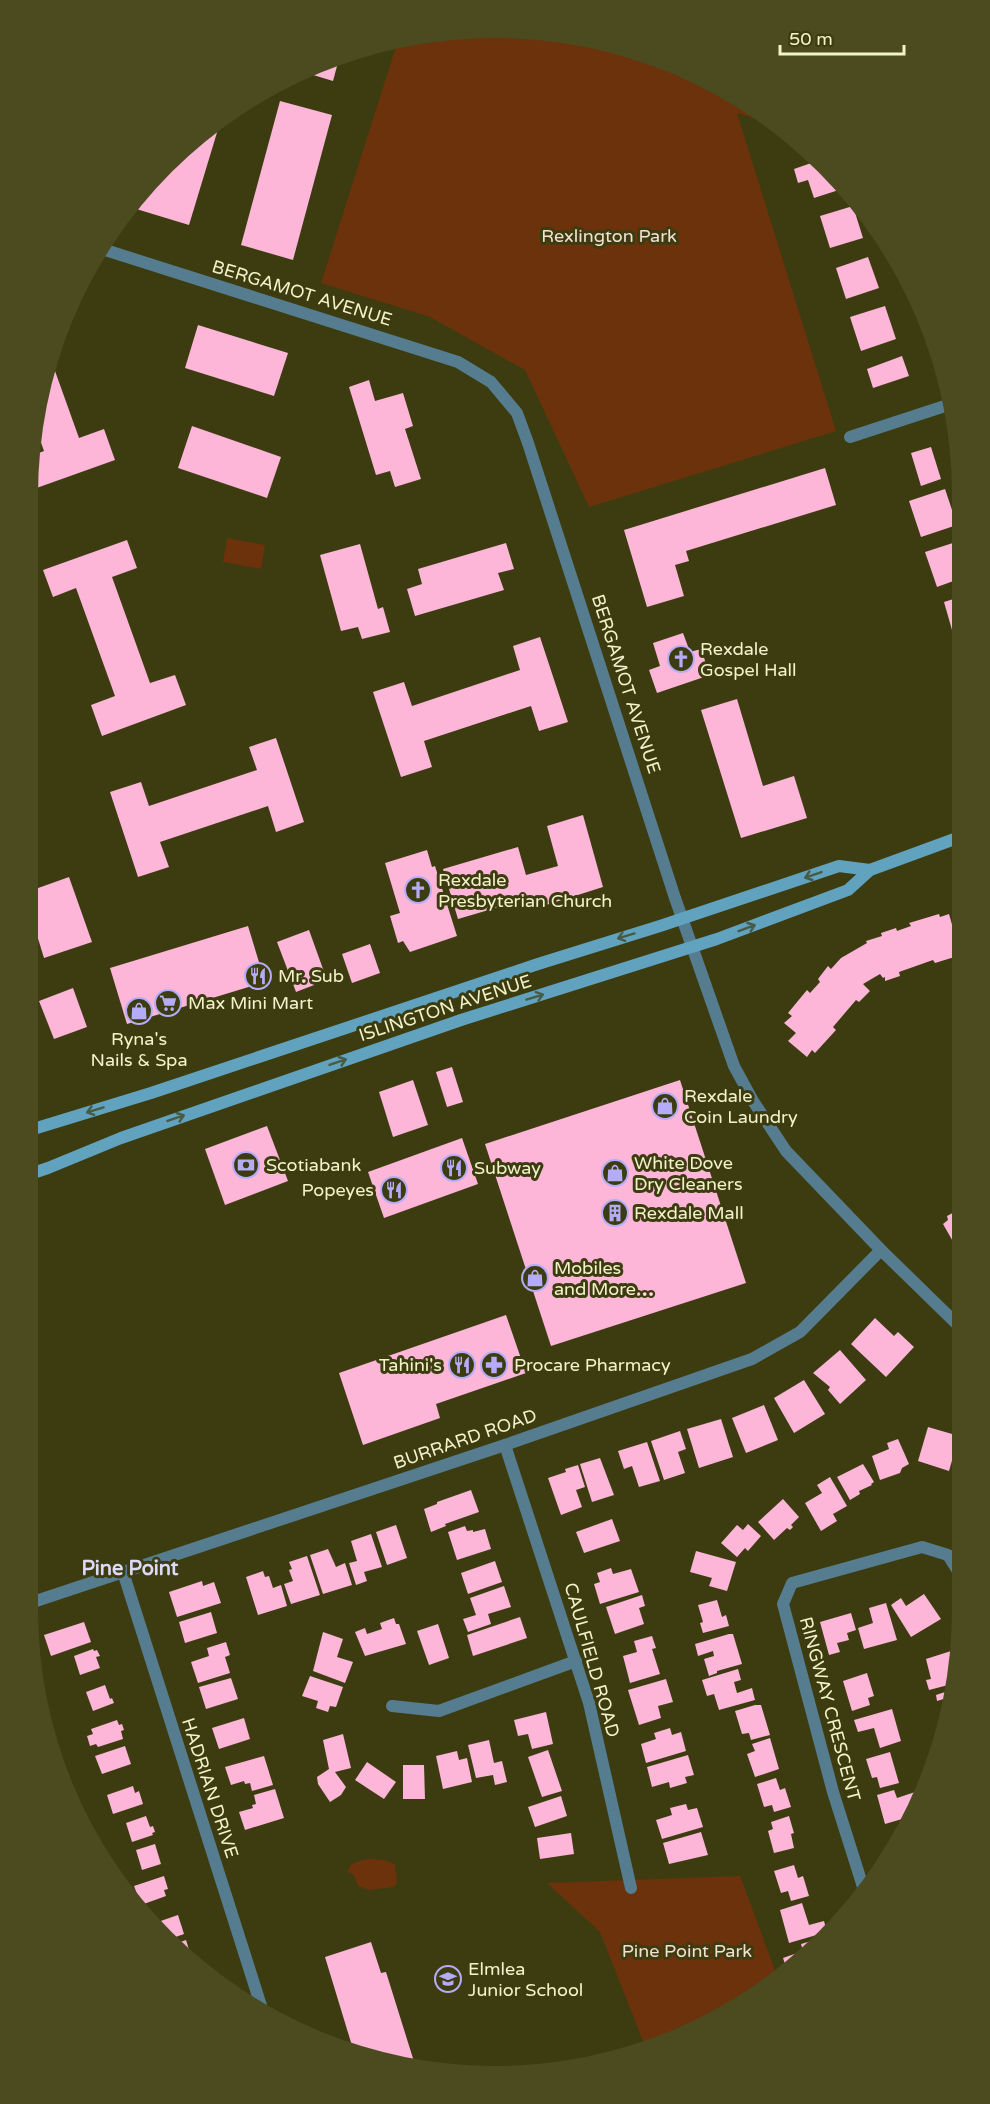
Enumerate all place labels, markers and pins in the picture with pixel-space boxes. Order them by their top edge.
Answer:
place label: Rexdale Gospel Hall [700,638,797,681]
church icon: Rexdale Gospel Hall [666,644,696,674]
place label: Rexdale Presbyterian Church [438,869,612,912]
church icon: Rexdale Presbyterian Church [403,875,433,905]
restaurant icon: Mr. Sub [243,961,273,991]
place label: Mr. Sub [278,965,344,987]
supermarket icon: Max Mini Mart [153,988,183,1018]
place label: Max Mini Mart [188,992,313,1014]
shop icon: Ryna's Nails & Spa [124,996,154,1026]
place label: Ryna's Nails & Spa [90,1028,188,1071]
place label: Rexdale Coin Laundry [684,1085,798,1128]
shop icon: Rexdale Coin Laundry [650,1091,680,1121]
bank icon: Scotiabank [231,1150,261,1180]
place label: White Dove Dry Cleaners [634,1152,743,1195]
restaurant icon: Subway [439,1153,469,1183]
place label: Scotiabank [266,1154,361,1176]
place label: Subway [474,1157,541,1179]
shop icon: White Dove Dry Cleaners [600,1158,630,1188]
restaurant icon: Popeyes [379,1175,409,1205]
place label: Popeyes [301,1179,374,1201]
building icon: Rexdale Mall [600,1198,630,1228]
place label: Rexdale Mall [634,1202,744,1224]
place label: Mobiles and More… [554,1257,653,1300]
shop icon: Mobiles and More… [520,1263,550,1293]
restaurant icon: Tahini's [447,1350,477,1380]
pharmacy icon: Procare Pharmacy [479,1350,509,1380]
place label: Tahini's [379,1354,442,1376]
place label: Procare Pharmacy [514,1354,671,1376]
place label: Elmlea Junior School [468,1958,583,2001]
school or university icon: Elmlea Junior School [433,1964,463,1994]

